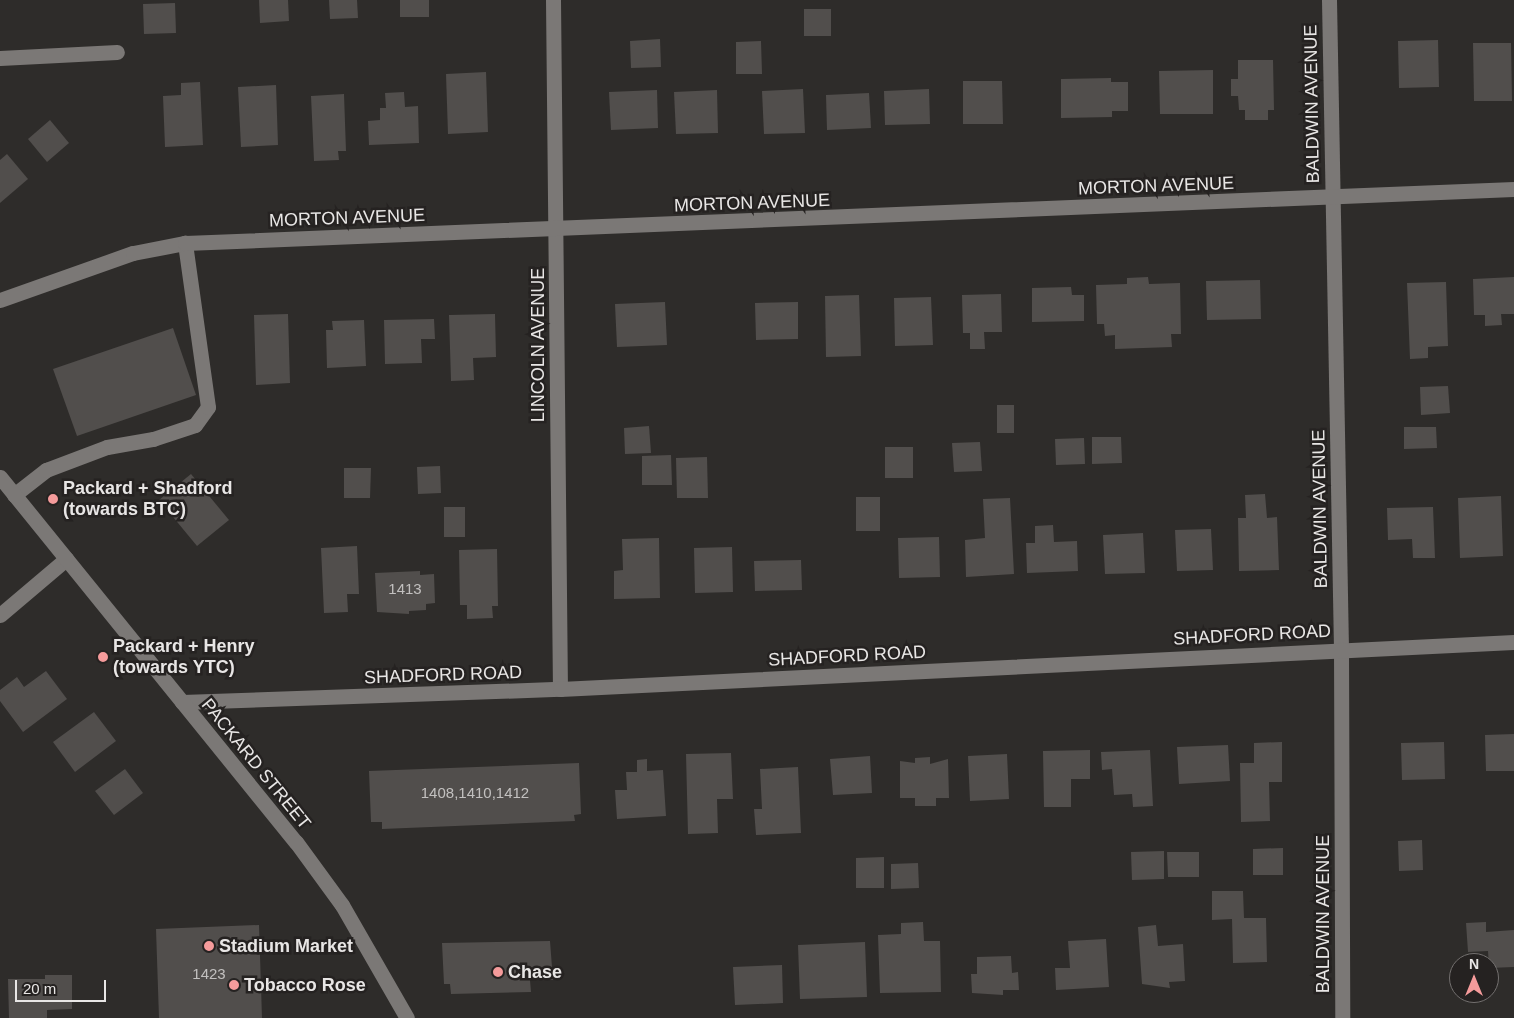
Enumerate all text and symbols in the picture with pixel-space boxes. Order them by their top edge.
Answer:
street label: BALDWIN AVENUE [1300,24,1324,184]
street label: MORTON AVENUE [1077,172,1235,200]
street label: MORTON AVENUE [673,189,831,217]
street label: MORTON AVENUE [268,204,426,232]
street label: LINCOLN AVENUE [527,267,549,423]
street label: BALDWIN AVENUE [1308,429,1332,589]
place label: Packard + Shadford (towards BTC) [63,478,233,520]
marker: Packard + Shadford (towards BTC) [47,493,59,505]
house number: 1413 [388,580,422,598]
street label: SHADFORD ROAD [1173,620,1331,650]
place label: Packard + Henry (towards YTC) [113,636,255,679]
street label: SHADFORD ROAD [768,641,926,671]
marker: Packard + Henry (towards YTC) [97,651,109,663]
street label: SHADFORD ROAD [364,661,522,689]
street label: PACKARD STREET [197,694,315,834]
house number: 1408,1410,1412 [421,784,529,802]
street label: BALDWIN AVENUE [1312,834,1334,994]
place label: Stadium Market [219,935,353,957]
marker: Stadium Market [203,940,215,952]
north arrow [1449,953,1499,1003]
text: N [1469,956,1479,972]
place label: Chase [508,961,562,983]
house number: 1423 [192,965,226,983]
marker: Chase [492,966,504,978]
scale bar [18,970,109,1002]
place label: Tobacco Rose [244,974,366,996]
marker: Tobacco Rose [228,979,240,991]
text: 20 m [23,980,56,997]

